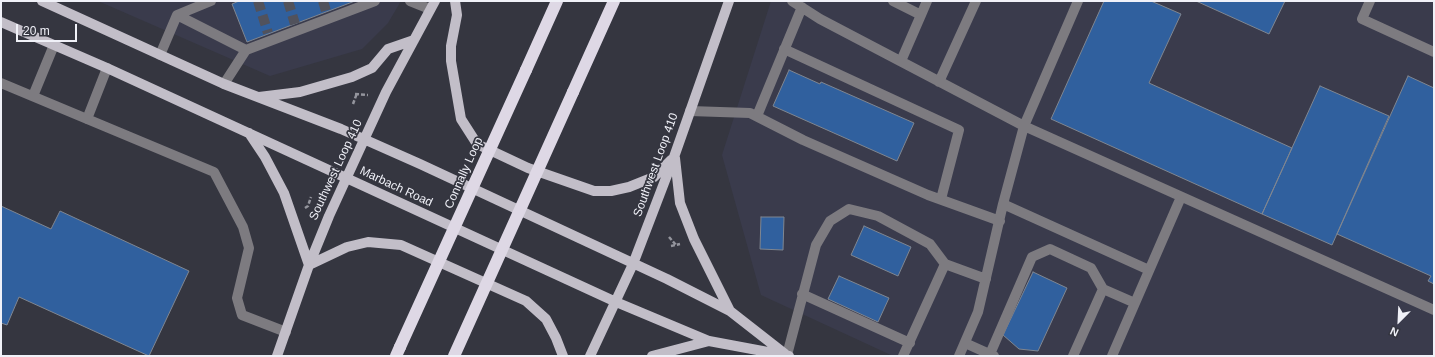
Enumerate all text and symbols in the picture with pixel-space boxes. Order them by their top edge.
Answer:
scale bar [18,16,79,42]
text: 20 m [23,24,50,38]
street label: Southwest Loop 410 [631,111,681,219]
street label: Southwest Loop 410 [306,117,366,223]
street label: Connally Loop [442,135,486,211]
street label: Marbach Road [357,164,435,210]
north arrow [1379,301,1419,341]
text: N [1388,325,1400,339]

